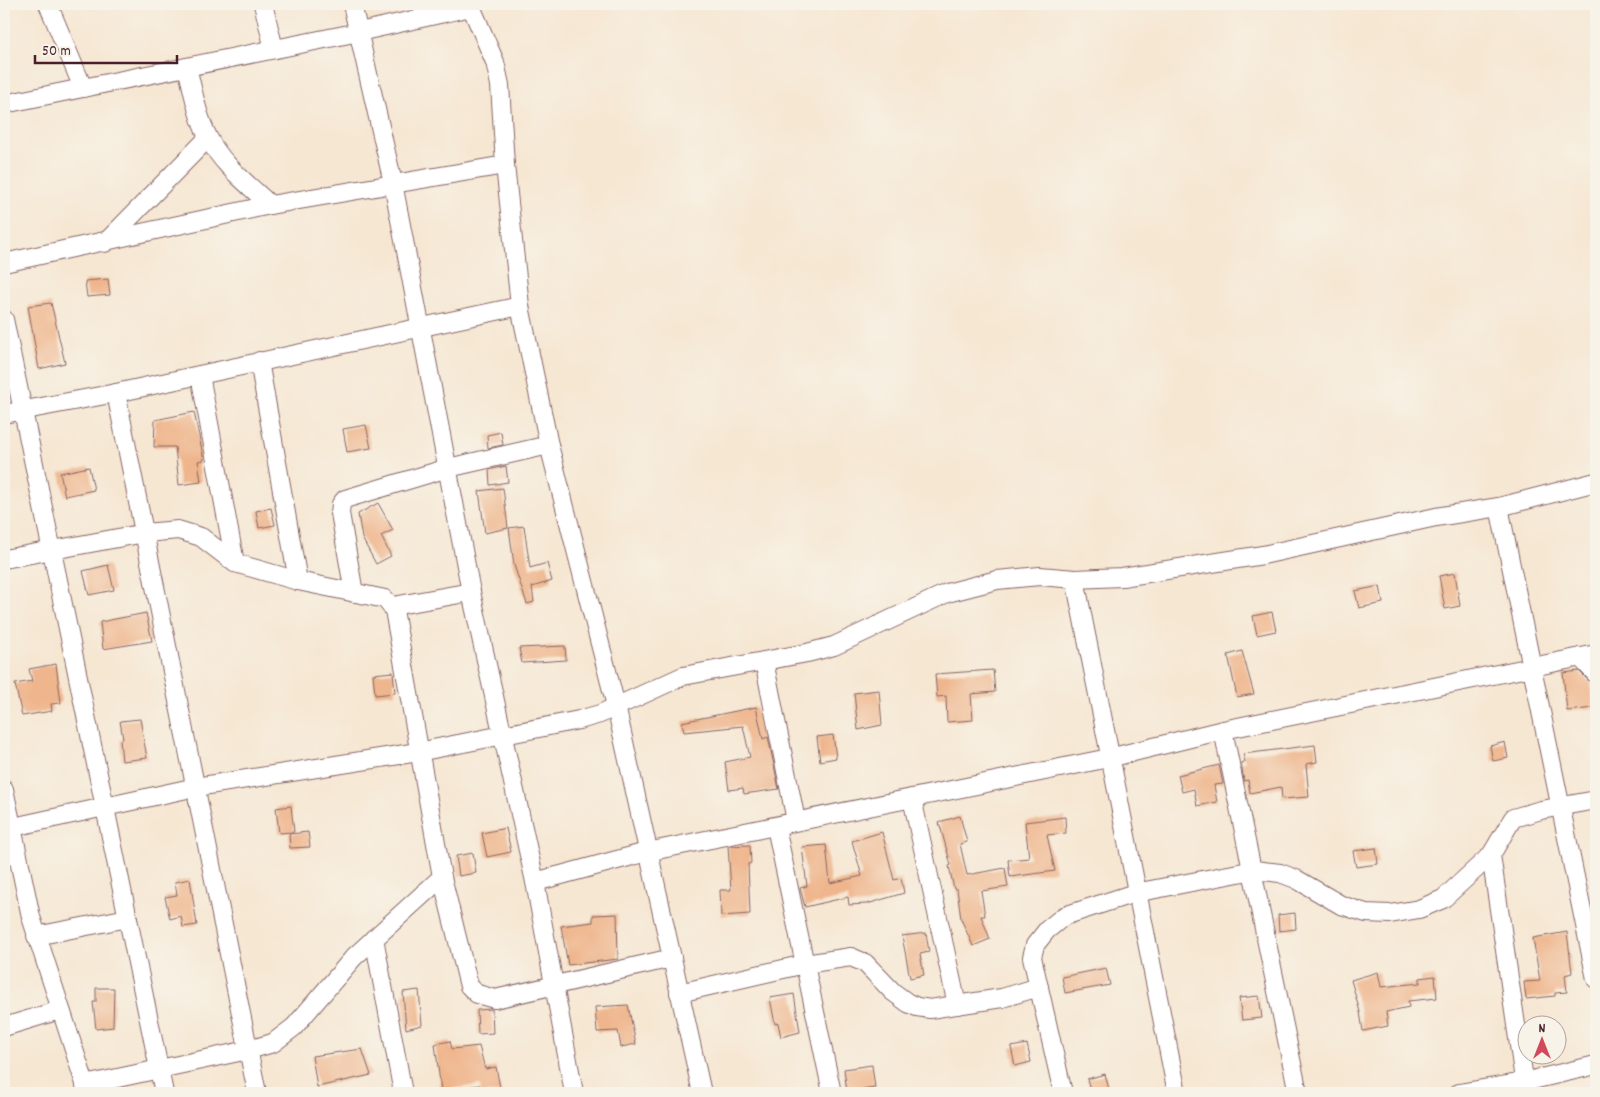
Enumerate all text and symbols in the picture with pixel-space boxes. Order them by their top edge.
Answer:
scale bar [35,32,178,64]
text: 50 m [42,41,71,63]
north arrow [1518,1014,1568,1064]
text: N [1539,1019,1546,1039]

